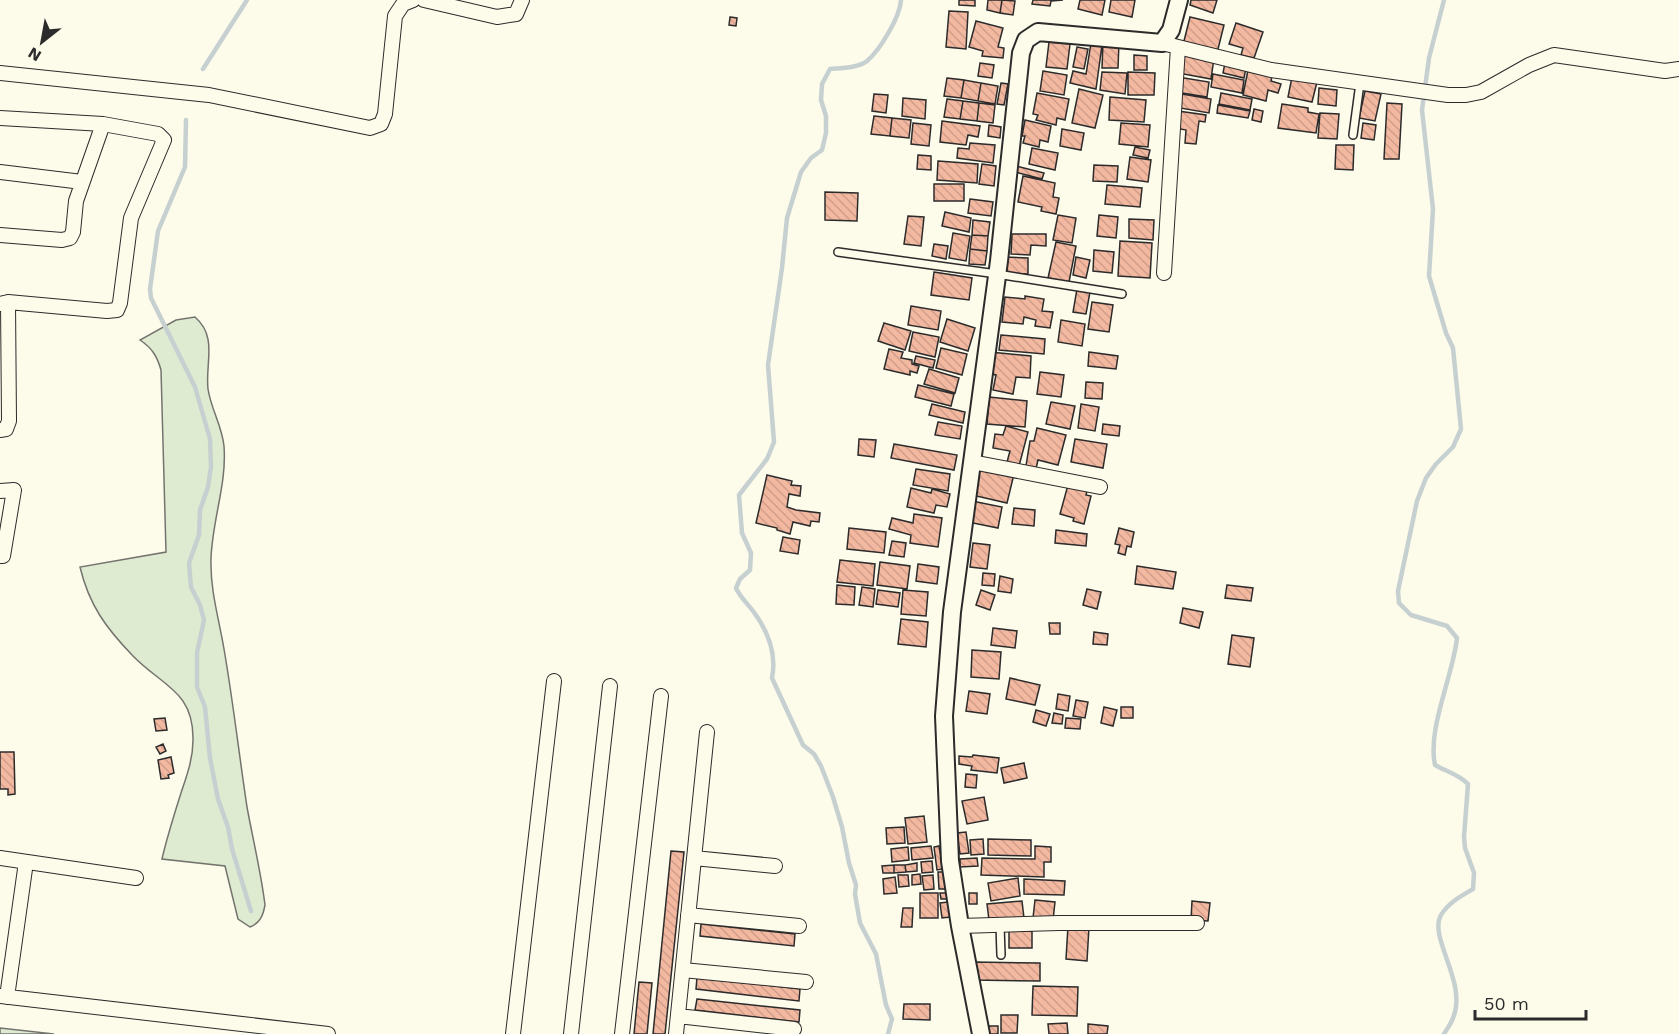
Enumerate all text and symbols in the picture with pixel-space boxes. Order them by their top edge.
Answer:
north arrow [12,12,72,72]
text: N [25,43,45,66]
scale bar [1475,983,1586,1021]
text: 50 m [1484,993,1529,1014]

